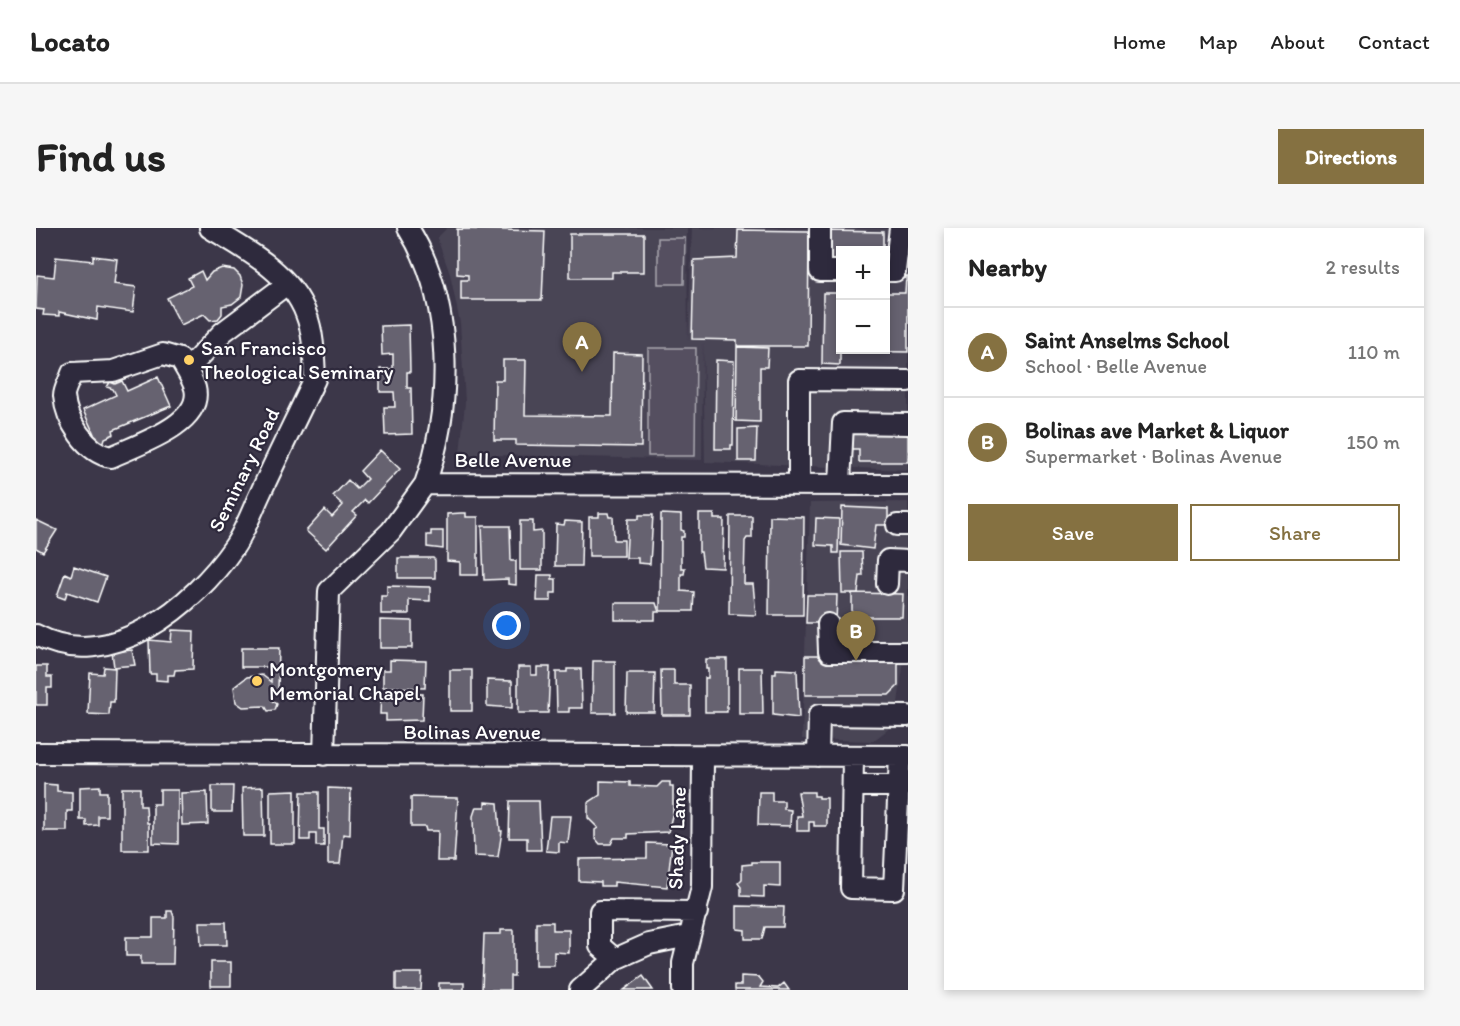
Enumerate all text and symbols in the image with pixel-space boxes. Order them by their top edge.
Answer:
text: Locato [30,24,110,58]
text: Home [1113,29,1166,54]
text: Map [1199,29,1238,54]
text: About [1271,29,1325,54]
text: Contact [1358,29,1430,54]
button: Directions [1278,129,1424,184]
text: Find us [36,131,166,182]
map controls [836,246,890,354]
button: + [836,246,890,300]
text: Nearby [968,251,1047,283]
text: 2 results [1326,255,1400,279]
button: − [836,300,890,354]
pin: A [562,322,602,372]
text: Saint Anselms School [1025,327,1229,354]
place label: San Francisco Theological Seminary [201,335,393,384]
text: A [981,340,994,364]
text: 110 m [1348,340,1400,364]
marker: San Francisco Theological Seminary [182,353,196,367]
text: School · Belle Avenue [1025,354,1207,378]
street label: Seminary Road [203,404,284,536]
text: Bolinas ave Market & Liquor [1025,417,1289,444]
text: B [981,430,994,454]
text: 150 m [1347,430,1400,454]
text: Supermarket · Bolinas Avenue [1025,444,1282,468]
street label: Belle Avenue [455,447,571,472]
button: Save [968,504,1178,561]
button: Share [1190,504,1400,561]
your location [492,611,521,640]
pin: B [836,612,876,661]
place label: Montgomery Memorial Chapel [269,656,420,705]
marker: Montgomery Memorial Chapel [250,674,264,688]
street label: Bolinas Avenue [403,719,541,744]
street label: Shady Lane [662,786,691,890]

